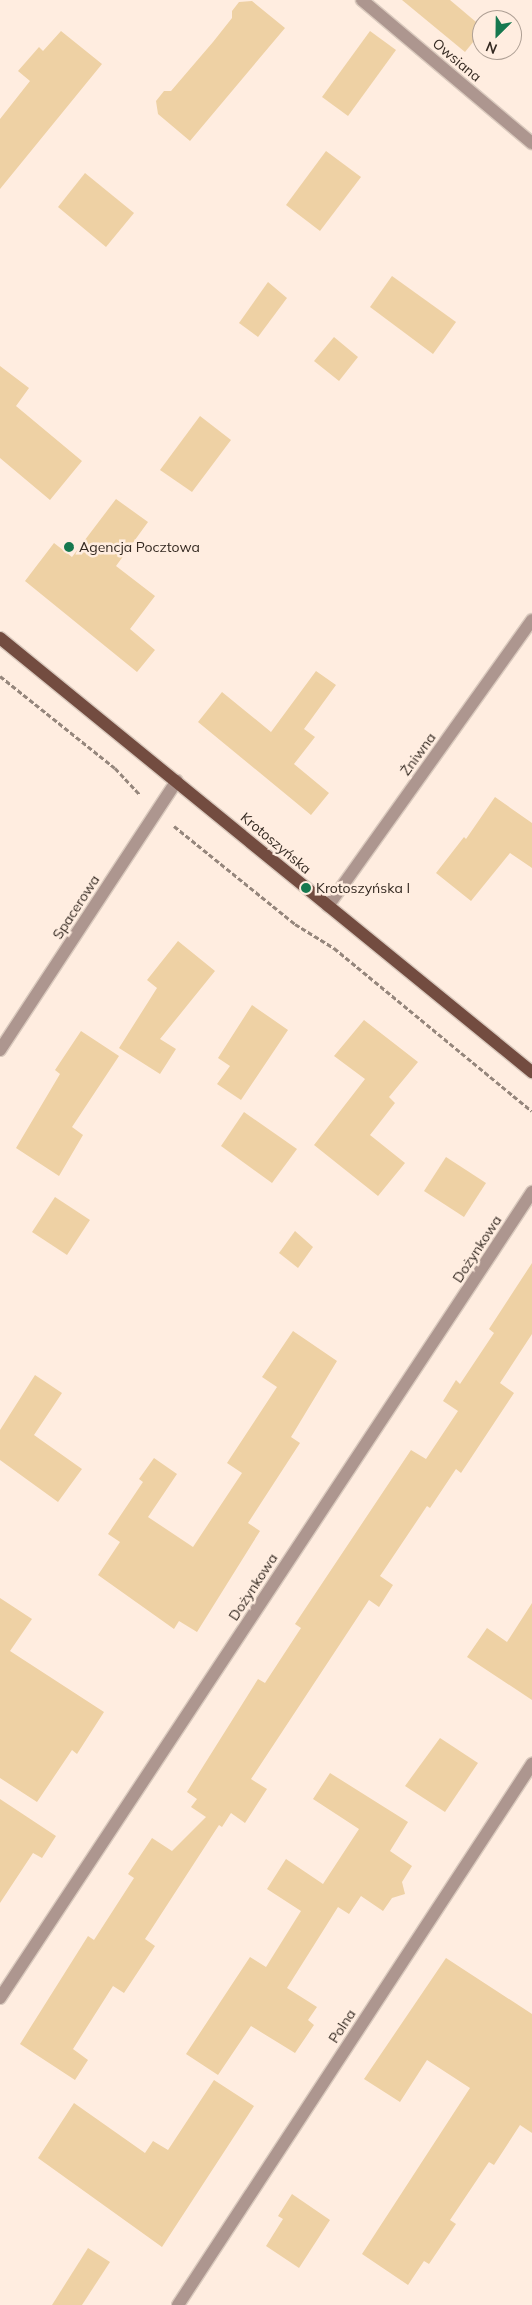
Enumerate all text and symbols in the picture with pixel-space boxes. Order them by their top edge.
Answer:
north arrow [472,10,522,60]
street label: Owsiana [429,35,485,85]
text: N [483,38,500,58]
place label: Agencja Pocztowa [79,539,200,555]
marker: Agencja Pocztowa [63,541,75,553]
street label: Żniwna [397,729,439,779]
street label: Krotoszyńska [237,809,315,877]
street label: Spacerowa [49,872,103,942]
place label: Krotoszyńska I [316,880,410,896]
marker: Krotoszyńska I [300,882,312,894]
street label: Dożynkowa [449,1212,505,1286]
street label: Dożynkowa [225,1550,281,1624]
street label: Polna [325,2006,359,2046]

